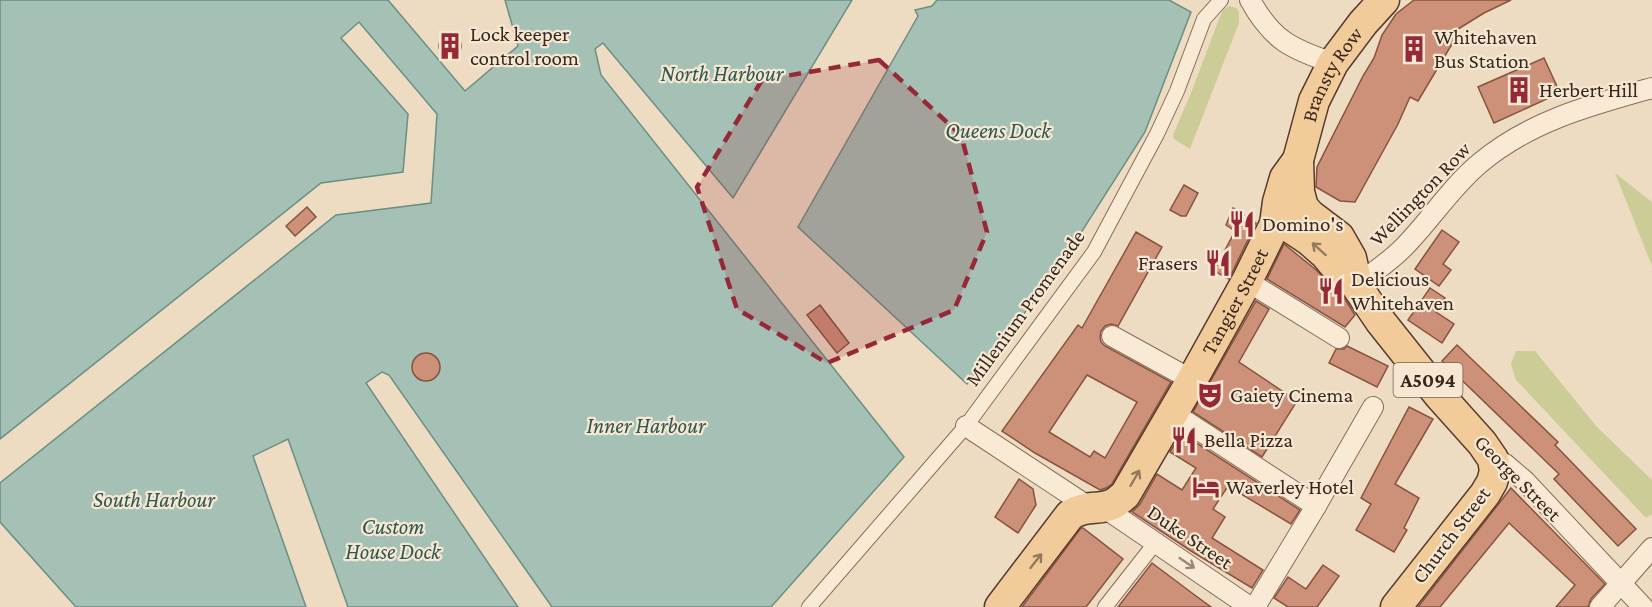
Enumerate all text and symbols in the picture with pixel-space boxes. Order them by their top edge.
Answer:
place label: Lock keeper control room [470,22,579,70]
street label: Bransty Row [1297,22,1368,124]
place label: Whitehaven Bus Station [1434,25,1537,73]
building icon: Lock keeper control room [435,31,465,61]
building icon: Whitehaven Bus Station [1399,34,1429,64]
water label: North Harbour [661,61,785,86]
building icon: Herbert Hill [1504,75,1534,105]
place label: Herbert Hill [1539,78,1638,102]
water label: Queens Dock [945,118,1052,143]
street label: Wellington Row [1364,137,1476,251]
restaurant icon: Domino's [1227,209,1257,239]
place label: Domino's [1262,212,1344,236]
street label: Millenium Promenade [960,225,1090,391]
one-way arrow [1312,242,1327,256]
street label: Tangier Street [1196,243,1274,359]
restaurant icon: Frasers [1203,248,1233,278]
place label: Frasers [1138,251,1198,275]
place label: Delicious Whitehaven [1351,267,1454,315]
restaurant icon: Delicious Whitehaven [1316,276,1346,306]
road number: A5094 [1394,363,1462,397]
theatre icon: Gaiety Cinema [1195,380,1225,410]
place label: Gaiety Cinema [1230,383,1353,407]
water label: Inner Harbour [586,413,707,438]
restaurant icon: Bella Pizza [1169,425,1199,455]
place label: Bella Pizza [1204,428,1293,452]
street label: George Street [1470,430,1567,527]
one-way arrow [1129,470,1141,487]
hotel icon: Waverley Hotel [1191,472,1221,502]
place label: Waverley Hotel [1226,475,1354,499]
street label: Church Street [1407,481,1496,588]
water label: South Harbour [93,487,216,512]
street label: Duke Street [1143,500,1238,575]
water label: Custom House Dock [345,514,442,564]
one-way arrow [1029,554,1042,570]
one-way arrow [1178,557,1194,569]

